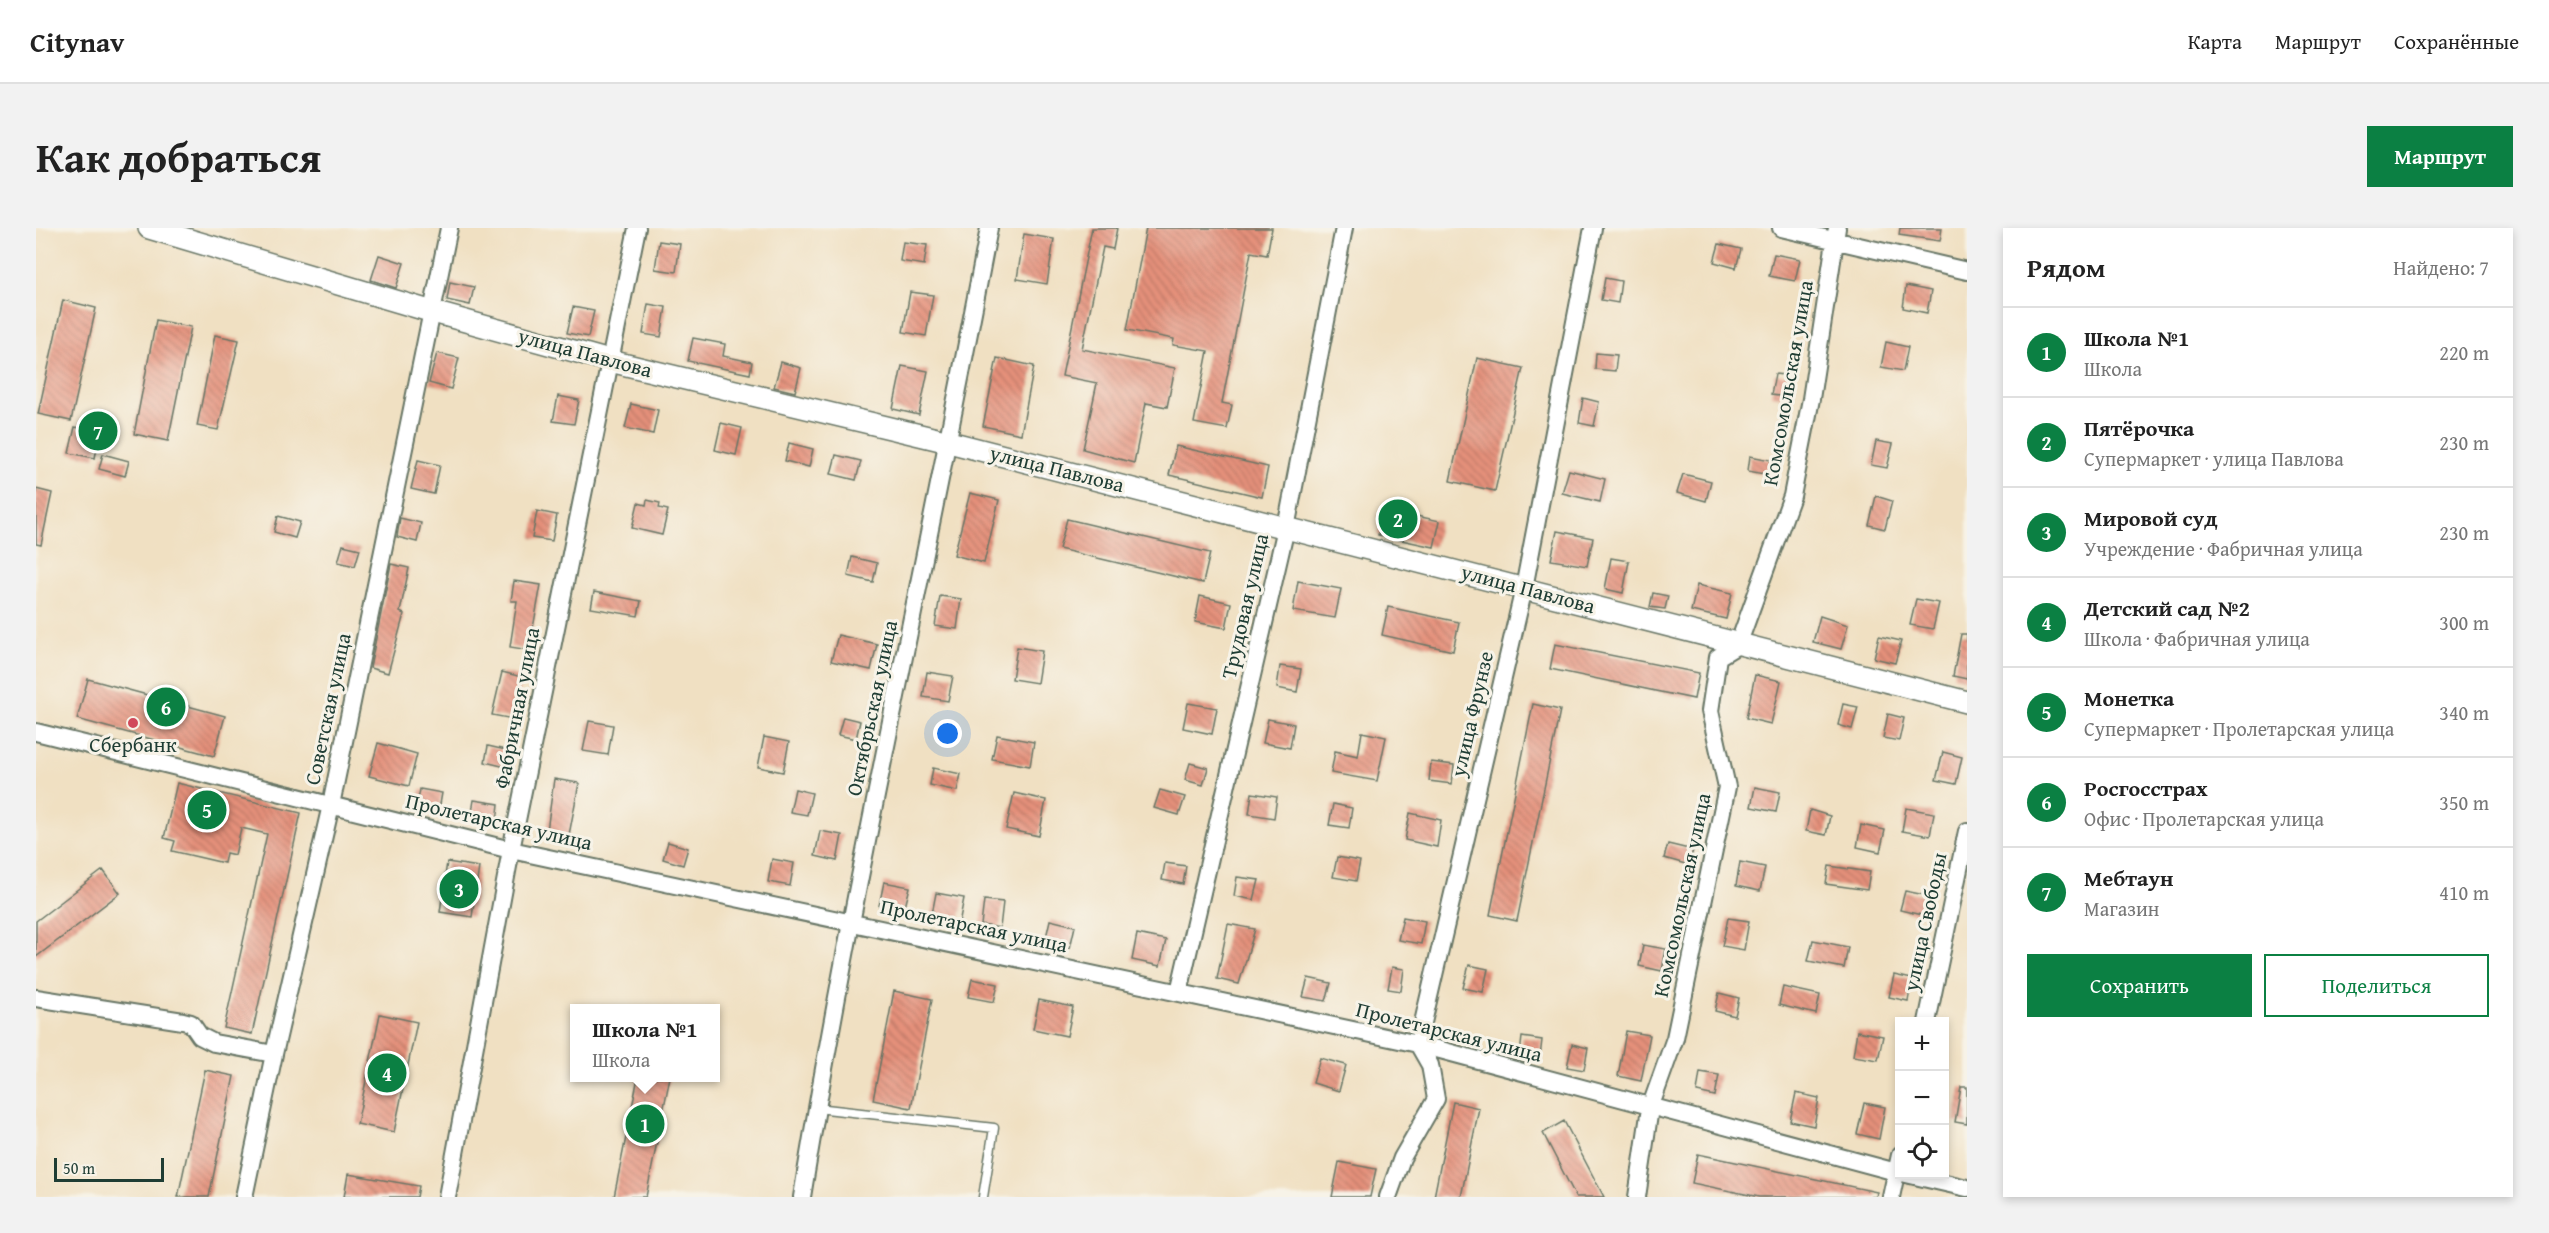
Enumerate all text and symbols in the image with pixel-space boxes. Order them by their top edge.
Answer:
text: Citynav [30,21,124,62]
text: Карта [2188,26,2242,57]
text: Маршрут [2275,26,2361,57]
text: Сохранённые [2394,26,2519,57]
text: Как добраться [36,126,321,187]
button: Маршрут [2367,126,2513,187]
text: Рядом [2027,248,2105,287]
text: Найдено: 7 [2393,253,2489,282]
street label: Комсомольская улица [1754,278,1821,488]
street label: улица Павлова [514,319,656,385]
text: Школа №1 [2084,322,2189,354]
text: 1 [2041,338,2052,367]
text: 220 m [2439,338,2489,367]
text: Школа [2084,354,2142,383]
pin: 7 [78,408,118,454]
text: Пятёрочка [2084,412,2194,444]
text: 2 [2041,428,2052,457]
text: 230 m [2439,428,2489,457]
street label: улица Павлова [986,437,1128,500]
text: Супермаркет · улица Павлова [2084,444,2344,473]
pin: 2 [1378,496,1418,542]
text: Мировой суд [2084,502,2218,534]
text: 3 [2041,518,2052,547]
text: 230 m [2439,518,2489,547]
street label: Трудовая улица [1213,530,1276,682]
text: Учреждение · Фабричная улица [2084,534,2363,563]
street label: улица Павлова [1457,555,1599,621]
text: Детский сад №2 [2084,592,2250,624]
text: 4 [2041,608,2052,637]
text: 300 m [2439,608,2489,637]
street label: Октябрьская улица [838,617,905,799]
text: Школа · Фабричная улица [2084,624,2310,653]
street label: Фабричная улица [486,625,547,791]
street label: Советская улица [296,630,359,788]
street label: улица Фрунзе [1442,648,1501,781]
text: Монетка [2084,682,2174,714]
pin: 6 [146,684,186,730]
text: 5 [2041,698,2052,727]
text: 340 m [2439,698,2489,727]
text: Супермаркет · Пролетарская улица [2084,714,2394,743]
marker: Сбербанк [126,716,140,730]
your location [933,719,962,748]
place label: Сбербанк [89,729,177,760]
text: Росгосстрах [2084,772,2208,804]
street label: Пролетарская улица [403,785,596,858]
pin: 5 [188,788,226,832]
text: 6 [2041,788,2052,817]
text: 350 m [2439,788,2489,817]
street label: Комсомольская улица [1645,790,1718,1000]
text: Офис · Пролетарская улица [2084,804,2324,833]
street label: улица Свободы [1894,849,1954,995]
text: Мебтаун [2084,862,2173,894]
pin: 3 [440,866,478,912]
text: 7 [2041,878,2052,907]
text: 410 m [2439,878,2489,907]
street label: Пролетарская улица [878,891,1071,960]
text: Магазин [2084,894,2159,923]
button: Сохранить [2027,954,2252,1017]
button: Поделиться [2264,954,2489,1017]
street label: Пролетарская улица [1353,993,1545,1070]
popup [570,1004,720,1082]
text: Школа №1 [592,1013,698,1045]
map controls [1895,1017,1949,1179]
button: + [1895,1017,1949,1071]
text: Школа [592,1045,650,1074]
pin: 4 [368,1050,406,1096]
button: − [1895,1071,1949,1125]
pin: 1 [626,1102,664,1146]
button: locate [1895,1125,1949,1179]
scale bar [54,1155,164,1182]
text: 50 m [63,1156,95,1180]

